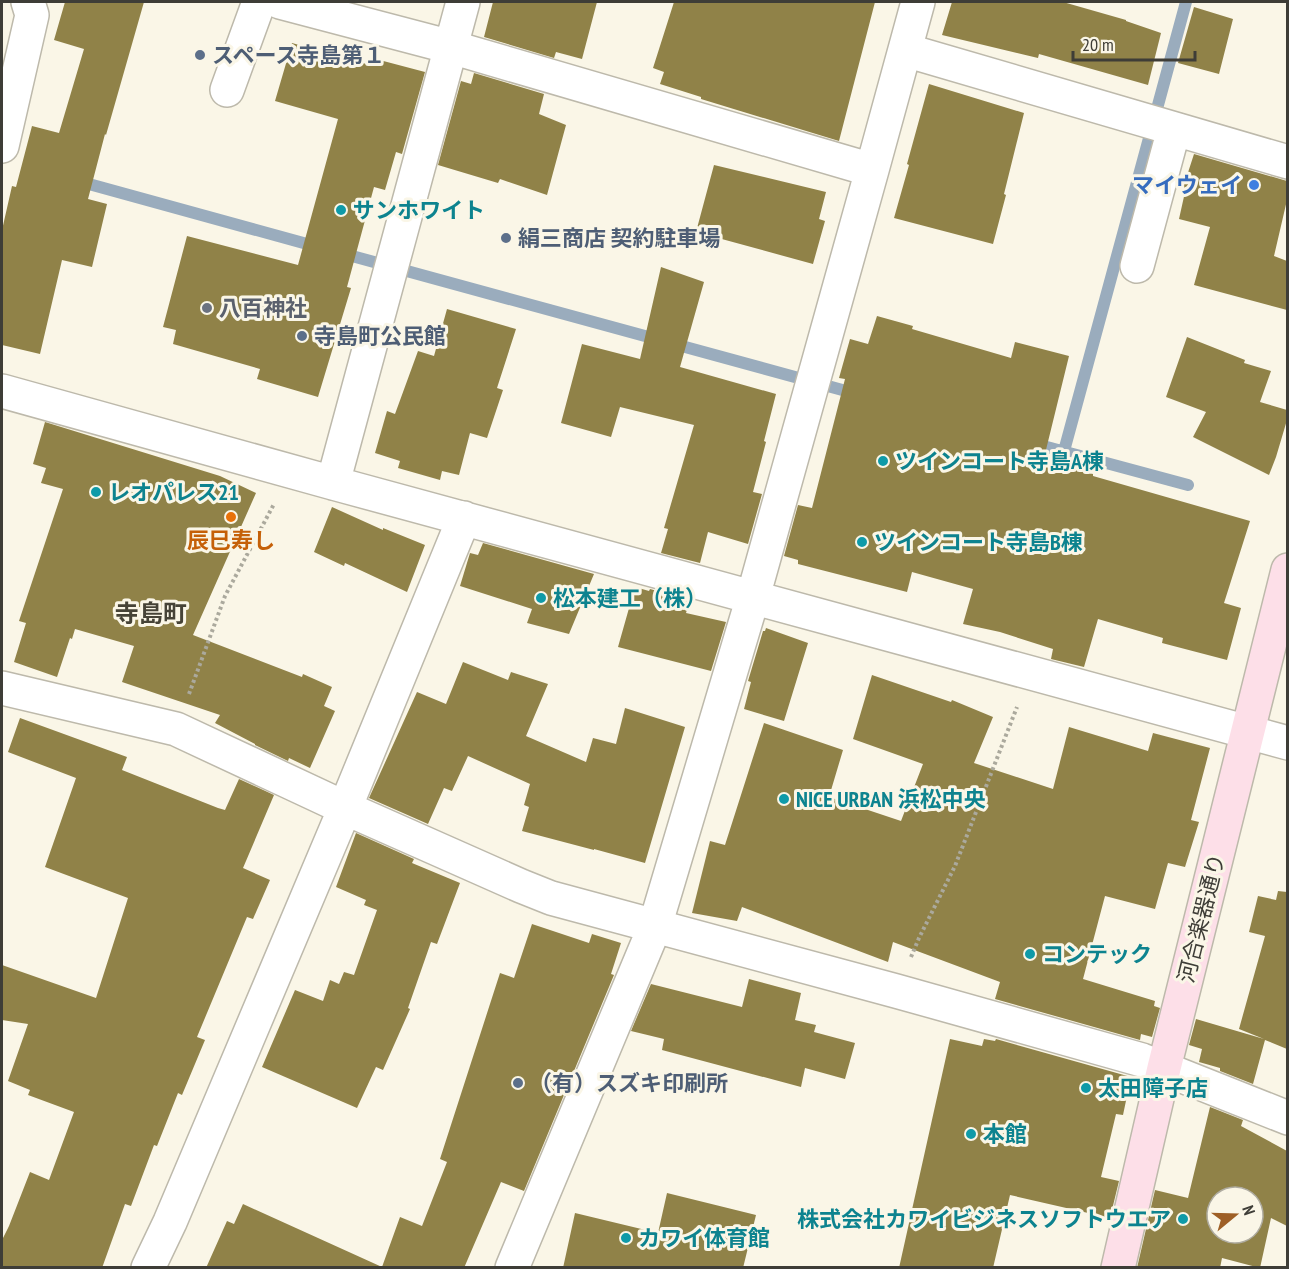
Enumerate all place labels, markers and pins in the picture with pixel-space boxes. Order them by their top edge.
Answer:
place label: スペース寺島第１ [212,41,385,69]
marker: スペース寺島第１ [193,48,207,62]
place label: マイウェイ [1132,171,1242,199]
marker: マイウェイ [1247,178,1261,192]
place label: サンホワイト [353,196,485,224]
marker: サンホワイト [334,203,348,217]
place label: 絹三商店 契約駐車場 [518,224,721,252]
marker: 絹三商店 契約駐車場 [499,231,513,245]
place label: 八百神社 [219,294,307,322]
marker: 八百神社 [200,301,214,315]
place label: 寺島町公民館 [314,322,446,350]
marker: 寺島町公民館 [295,329,309,343]
place label: ツインコート寺島A棟 [895,447,1104,475]
marker: ツインコート寺島A棟 [876,454,890,468]
place label: レオパレス21 [108,478,239,506]
marker: レオパレス21 [89,485,103,499]
marker: 辰巳寿し [224,510,238,524]
place label: 辰巳寿し [187,526,275,554]
place label: ツインコート寺島B棟 [874,528,1083,556]
marker: ツインコート寺島B棟 [855,535,869,549]
place label: 松本建工（株） [553,584,707,612]
marker: 松本建工（株） [534,591,548,605]
place label: NICE URBAN 浜松中央 [796,785,986,813]
marker: NICE URBAN 浜松中央 [777,792,791,806]
place label: コンテック [1042,940,1152,968]
marker: コンテック [1023,947,1037,961]
place label: （有）スズキ印刷所 [530,1069,728,1097]
place label: 太田障子店 [1098,1074,1208,1102]
marker: （有）スズキ印刷所 [511,1076,525,1090]
marker: 太田障子店 [1079,1081,1093,1095]
place label: 本館 [983,1120,1027,1148]
marker: 本館 [964,1127,978,1141]
place label: 株式会社カワイビジネスソフトウエア [797,1205,1171,1233]
marker: 株式会社カワイビジネスソフトウエア [1176,1212,1190,1226]
place label: カワイ体育館 [638,1224,770,1252]
marker: カワイ体育館 [619,1231,633,1245]

